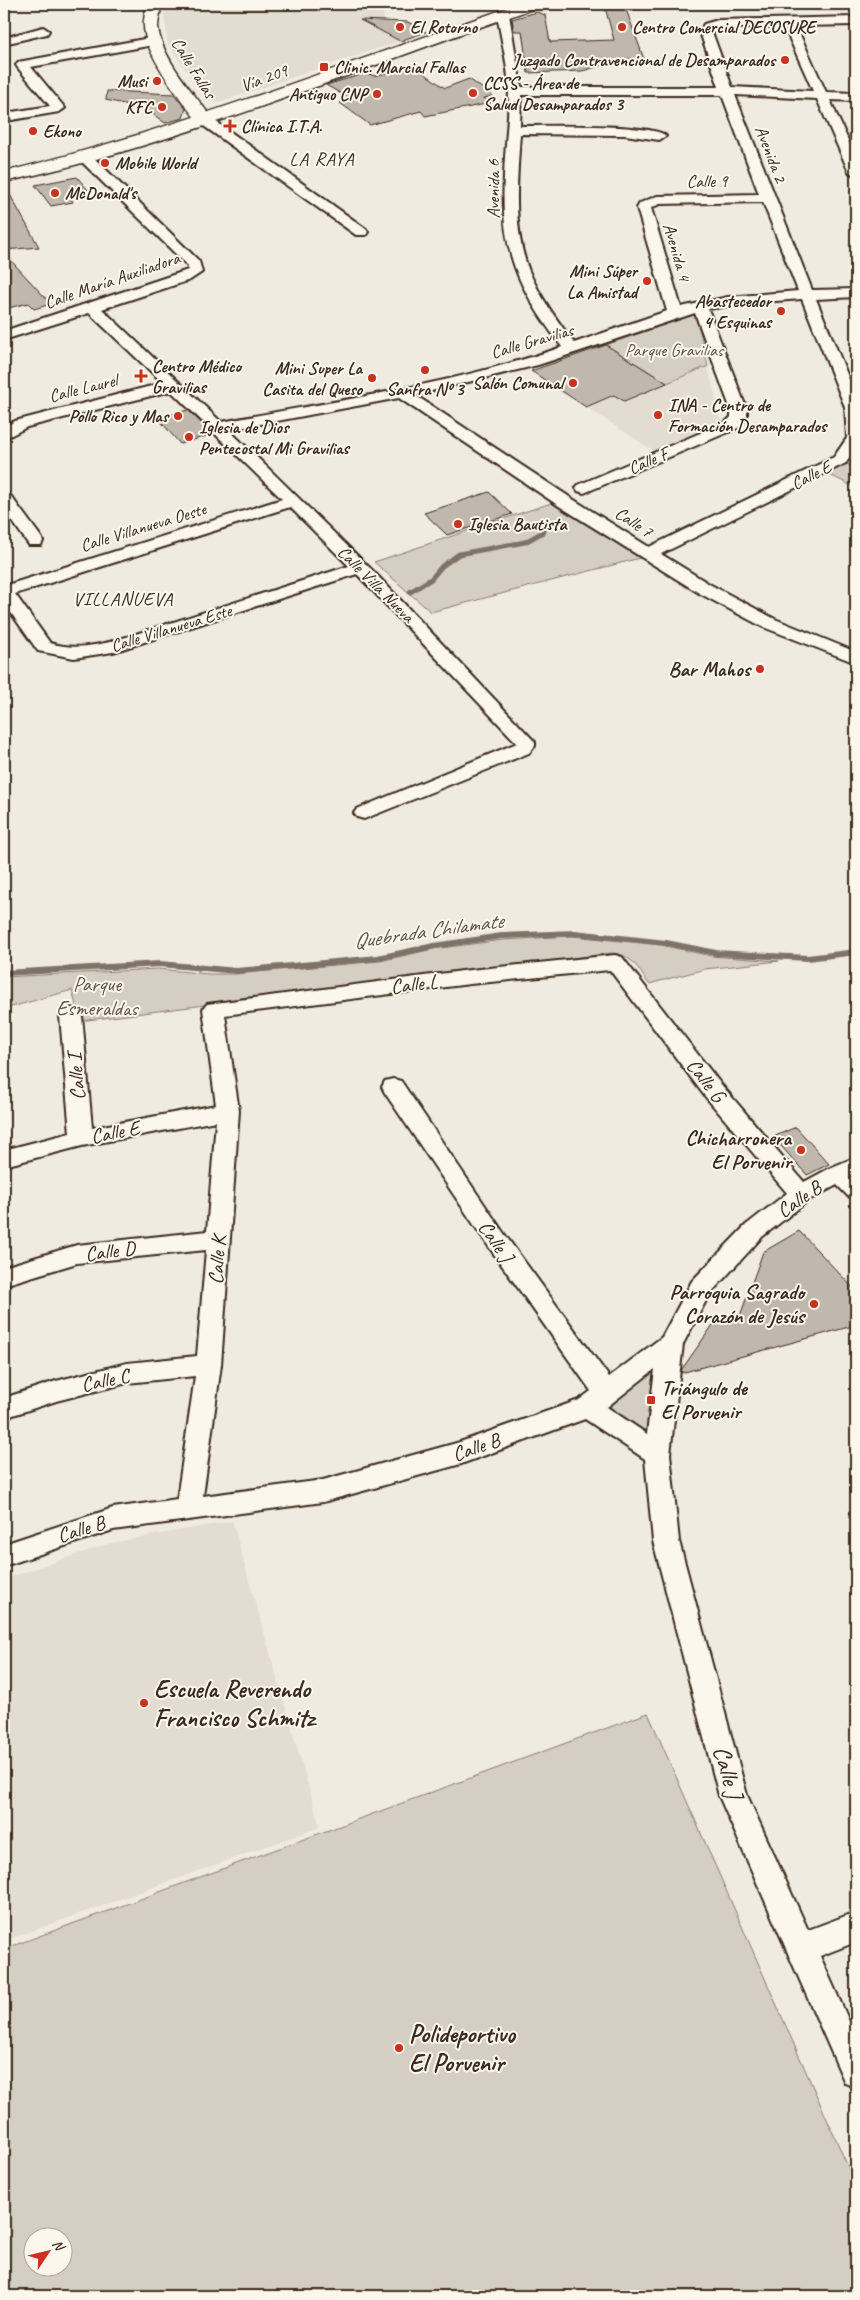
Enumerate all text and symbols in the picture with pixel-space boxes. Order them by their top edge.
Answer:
place label: El Rotorno [410,16,479,38]
place label: Centro Comercial DECOSURE [632,16,818,38]
marker: El Rotorno [394,21,406,33]
marker: Centro Comercial DECOSURE [616,21,628,33]
street label: Calle Fallas [167,33,222,104]
place label: Juzgado Contravencional de Desamparados [511,49,777,71]
marker: Juzgado Contravencional de Desamparados [779,54,791,66]
place label: Clinic. Marcial Fallas [334,56,466,78]
street label: Vía 209 [237,59,292,97]
marker: Clinic. Marcial Fallas [318,61,330,73]
place label: Musi [118,70,149,92]
place label: CCSS - Área de Salud Desamparados 3 [483,72,625,115]
marker: Musi [151,75,163,87]
place label: Antiguo CNP [289,83,370,105]
marker: CCSS - Área de Salud Desamparados 3 [467,87,479,99]
marker: Antiguo CNP [371,88,383,100]
place label: KFC [125,96,155,118]
marker: KFC [156,101,168,113]
place label: Clínica I.T.A. [241,115,322,137]
marker: Clínica I.T.A. [223,119,237,133]
place label: Ekono [43,120,82,142]
street label: Avenida 2 [750,122,793,187]
marker: Ekono [27,125,39,137]
district label: LA RAYA [289,147,355,171]
place label: Mobile World [115,152,200,174]
marker: Mobile World [99,157,111,169]
street label: Avenida 6 [482,159,504,219]
street label: Calle 9 [686,170,729,192]
place label: McDonald's [65,182,138,204]
marker: McDonald's [49,187,61,199]
street label: Avenida 4 [658,221,696,285]
street label: Calle María Auxiliadora [41,246,184,313]
place label: Mini Súper La Amistad [567,260,640,303]
marker: Mini Súper La Amistad [641,275,653,287]
place label: Abastecedor 4 Esquinas [695,290,774,333]
marker: Abastecedor 4 Esquinas [775,305,787,317]
street label: Calle Gravilias [488,318,578,363]
park label: Parque Gravilias [625,339,725,361]
place label: Centro Médico Gravilias [152,355,242,398]
place label: Mini Super La Casita del Queso [262,357,364,400]
marker: Sanfra Nº 3 [419,364,431,376]
street label: Calle Laurel [47,368,122,407]
marker: Centro Médico Gravilias [134,369,148,383]
marker: Mini Super La Casita del Queso [366,372,378,384]
place label: Salón Comunal [472,372,567,394]
marker: Salón Comunal [567,377,579,389]
place label: Sanfra Nº 3 [386,378,466,400]
place label: INA - Centro de Formación Desamparados [668,394,828,437]
place label: Pollo Rico y Mas [69,405,170,427]
marker: INA - Centro de Formación Desamparados [652,409,664,421]
marker: Pollo Rico y Mas [172,410,184,422]
place label: Iglesia de Dios Pentecostal Mi Gravilias [199,416,350,459]
marker: Iglesia de Dios Pentecostal Mi Gravilias [183,431,195,443]
street label: Calle F [625,441,675,479]
street label: Calle E [787,455,837,494]
street label: Calle Villanueva Oeste [77,497,210,557]
street label: Calle 7 [611,502,658,543]
place label: Iglesia Bautista [468,513,569,535]
marker: Iglesia Bautista [452,518,464,530]
street label: Calle Villa Nueva [333,541,420,628]
district label: VILLANUEVA [73,587,174,611]
street label: Calle Villanueva Este [108,599,235,657]
place label: Bar Mahos [668,656,753,682]
marker: Bar Mahos [754,663,766,675]
water label: Quebrada Chilamate [352,906,508,955]
street label: Calle L [389,968,439,1000]
park label: Parque Esmeraldas [56,971,140,1021]
street label: Calle I [61,1048,91,1101]
street label: Calle G [681,1053,733,1109]
street label: Calle E [88,1114,144,1149]
place label: Chicharronera El Porvenir [685,1125,793,1175]
marker: Chicharronera El Porvenir [795,1144,807,1156]
street label: Calle B [771,1173,828,1223]
street label: Calle J [473,1215,521,1270]
street label: Calle K [202,1231,232,1285]
street label: Calle D [83,1235,138,1267]
place label: Parroquia Sagrado Corazón de Jesús [670,1279,807,1329]
marker: Parroquia Sagrado Corazón de Jesús [808,1298,820,1310]
street label: Calle C [79,1362,134,1398]
place label: Triángulo de El Porvenir [661,1375,749,1425]
marker: Triángulo de El Porvenir [645,1394,657,1406]
street label: Calle B [449,1426,505,1467]
street label: Calle B [54,1509,110,1549]
place label: Escuela Reverendo Francisco Schmitz [154,1673,317,1734]
marker: Escuela Reverendo Francisco Schmitz [138,1697,150,1709]
street label: Calle J [705,1742,752,1805]
place label: Polideportivo El Porvenir [409,2018,517,2079]
marker: Polideportivo El Porvenir [393,2042,405,2054]
north arrow [22,2228,72,2278]
text: N [49,2236,69,2255]

